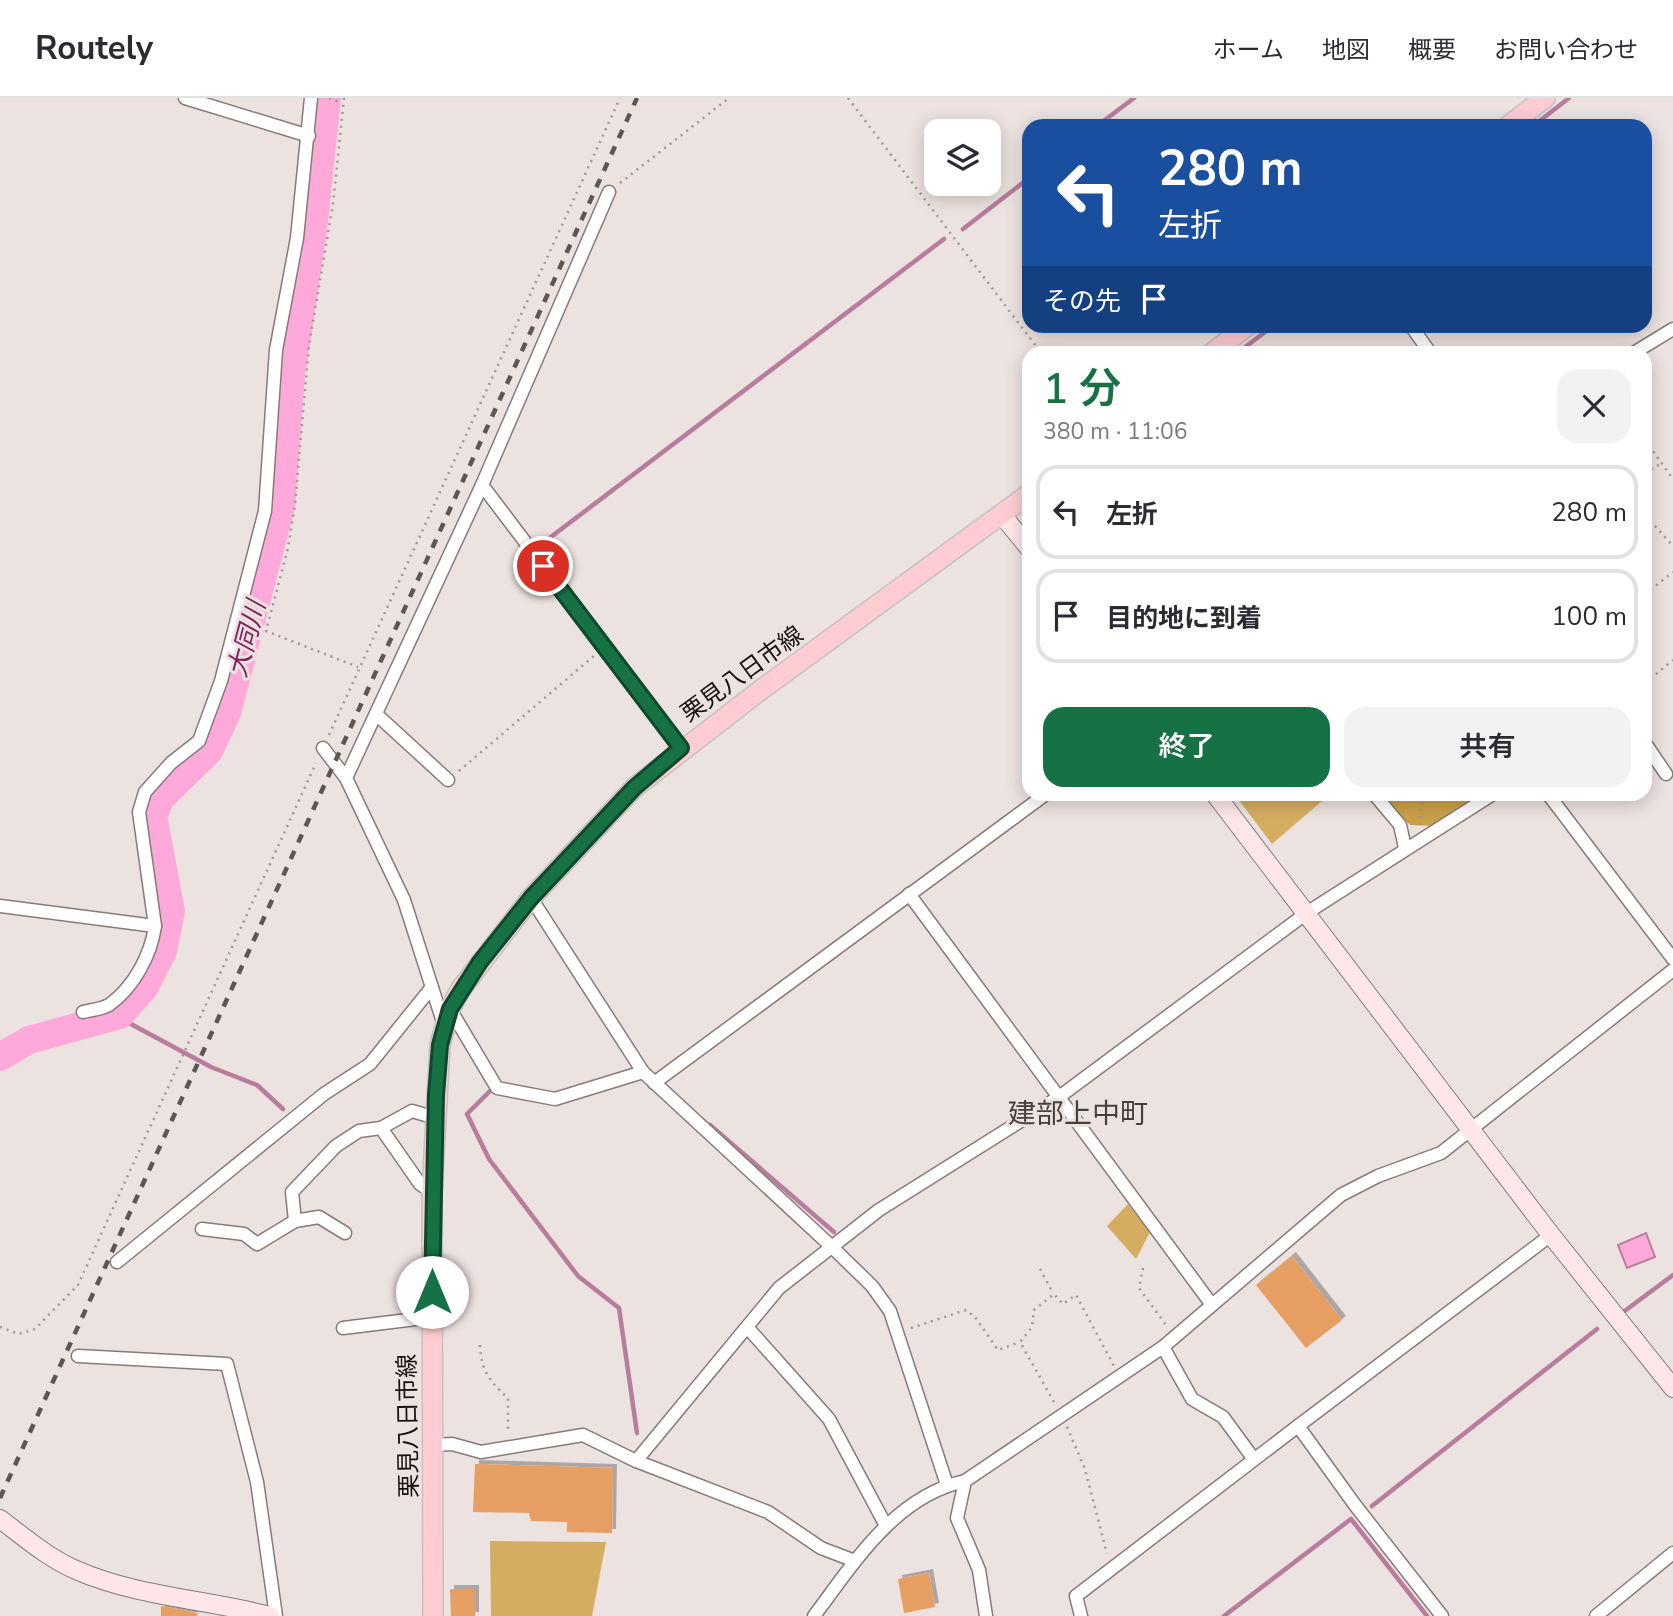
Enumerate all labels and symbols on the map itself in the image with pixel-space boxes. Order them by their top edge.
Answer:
pin [513,536,573,596]
water label: 大同川 [220,594,275,681]
street label: 栗見八日市線 [674,619,810,729]
district label: 建部上中町 [1008,1095,1148,1133]
position arrow [395,1255,469,1329]
street label: 栗見八日市線 [391,1354,425,1498]

